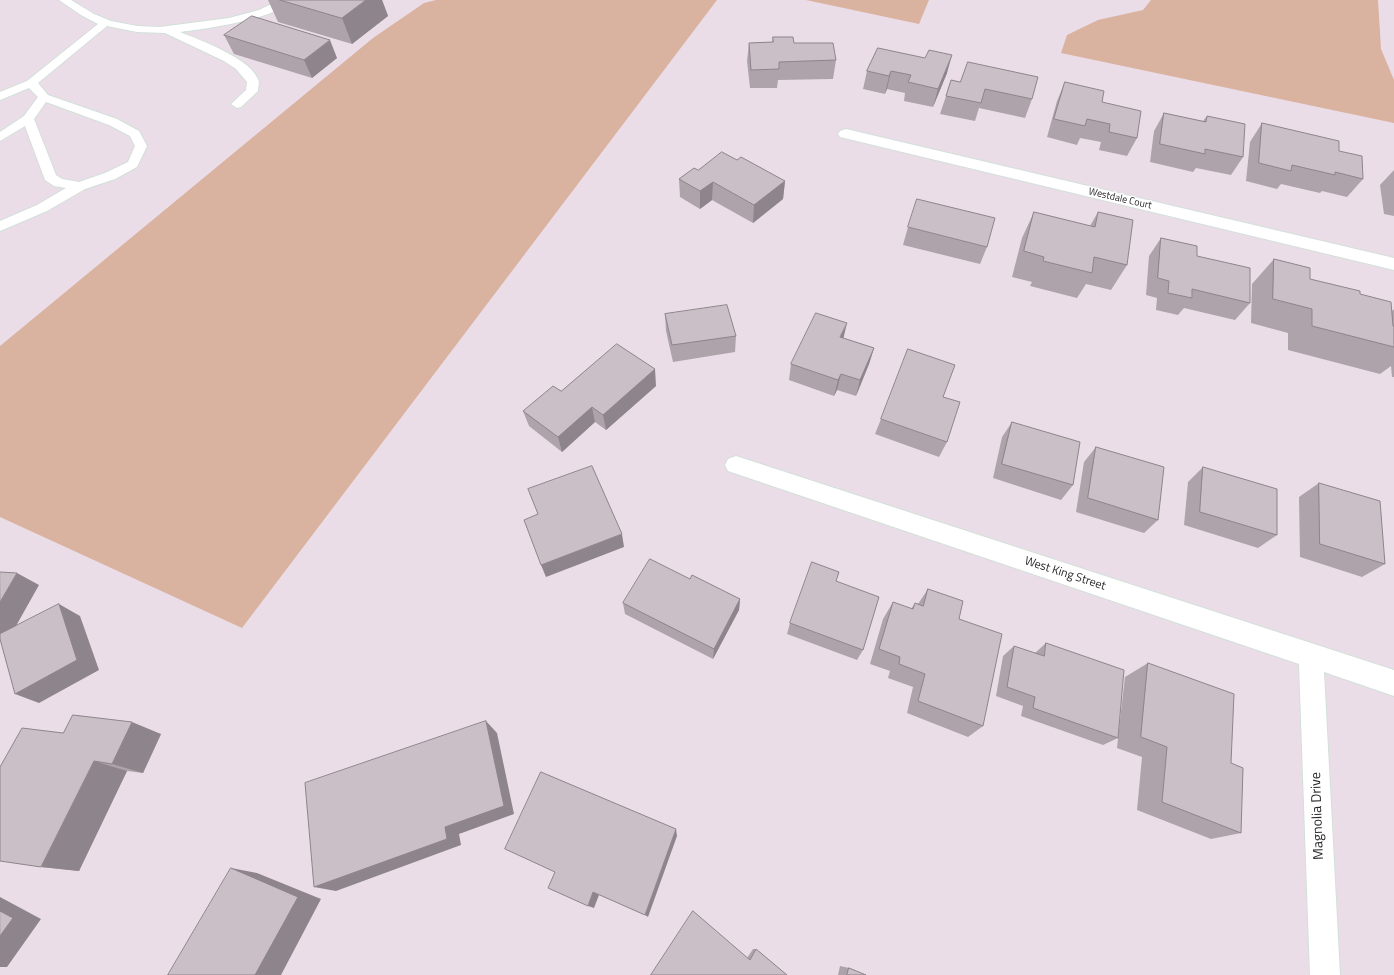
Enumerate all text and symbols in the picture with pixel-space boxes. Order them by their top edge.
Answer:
street label: Westdale Court [1087,186,1153,212]
street label: West King Street [1023,554,1107,594]
street label: Magnolia Drive [1308,772,1328,860]

